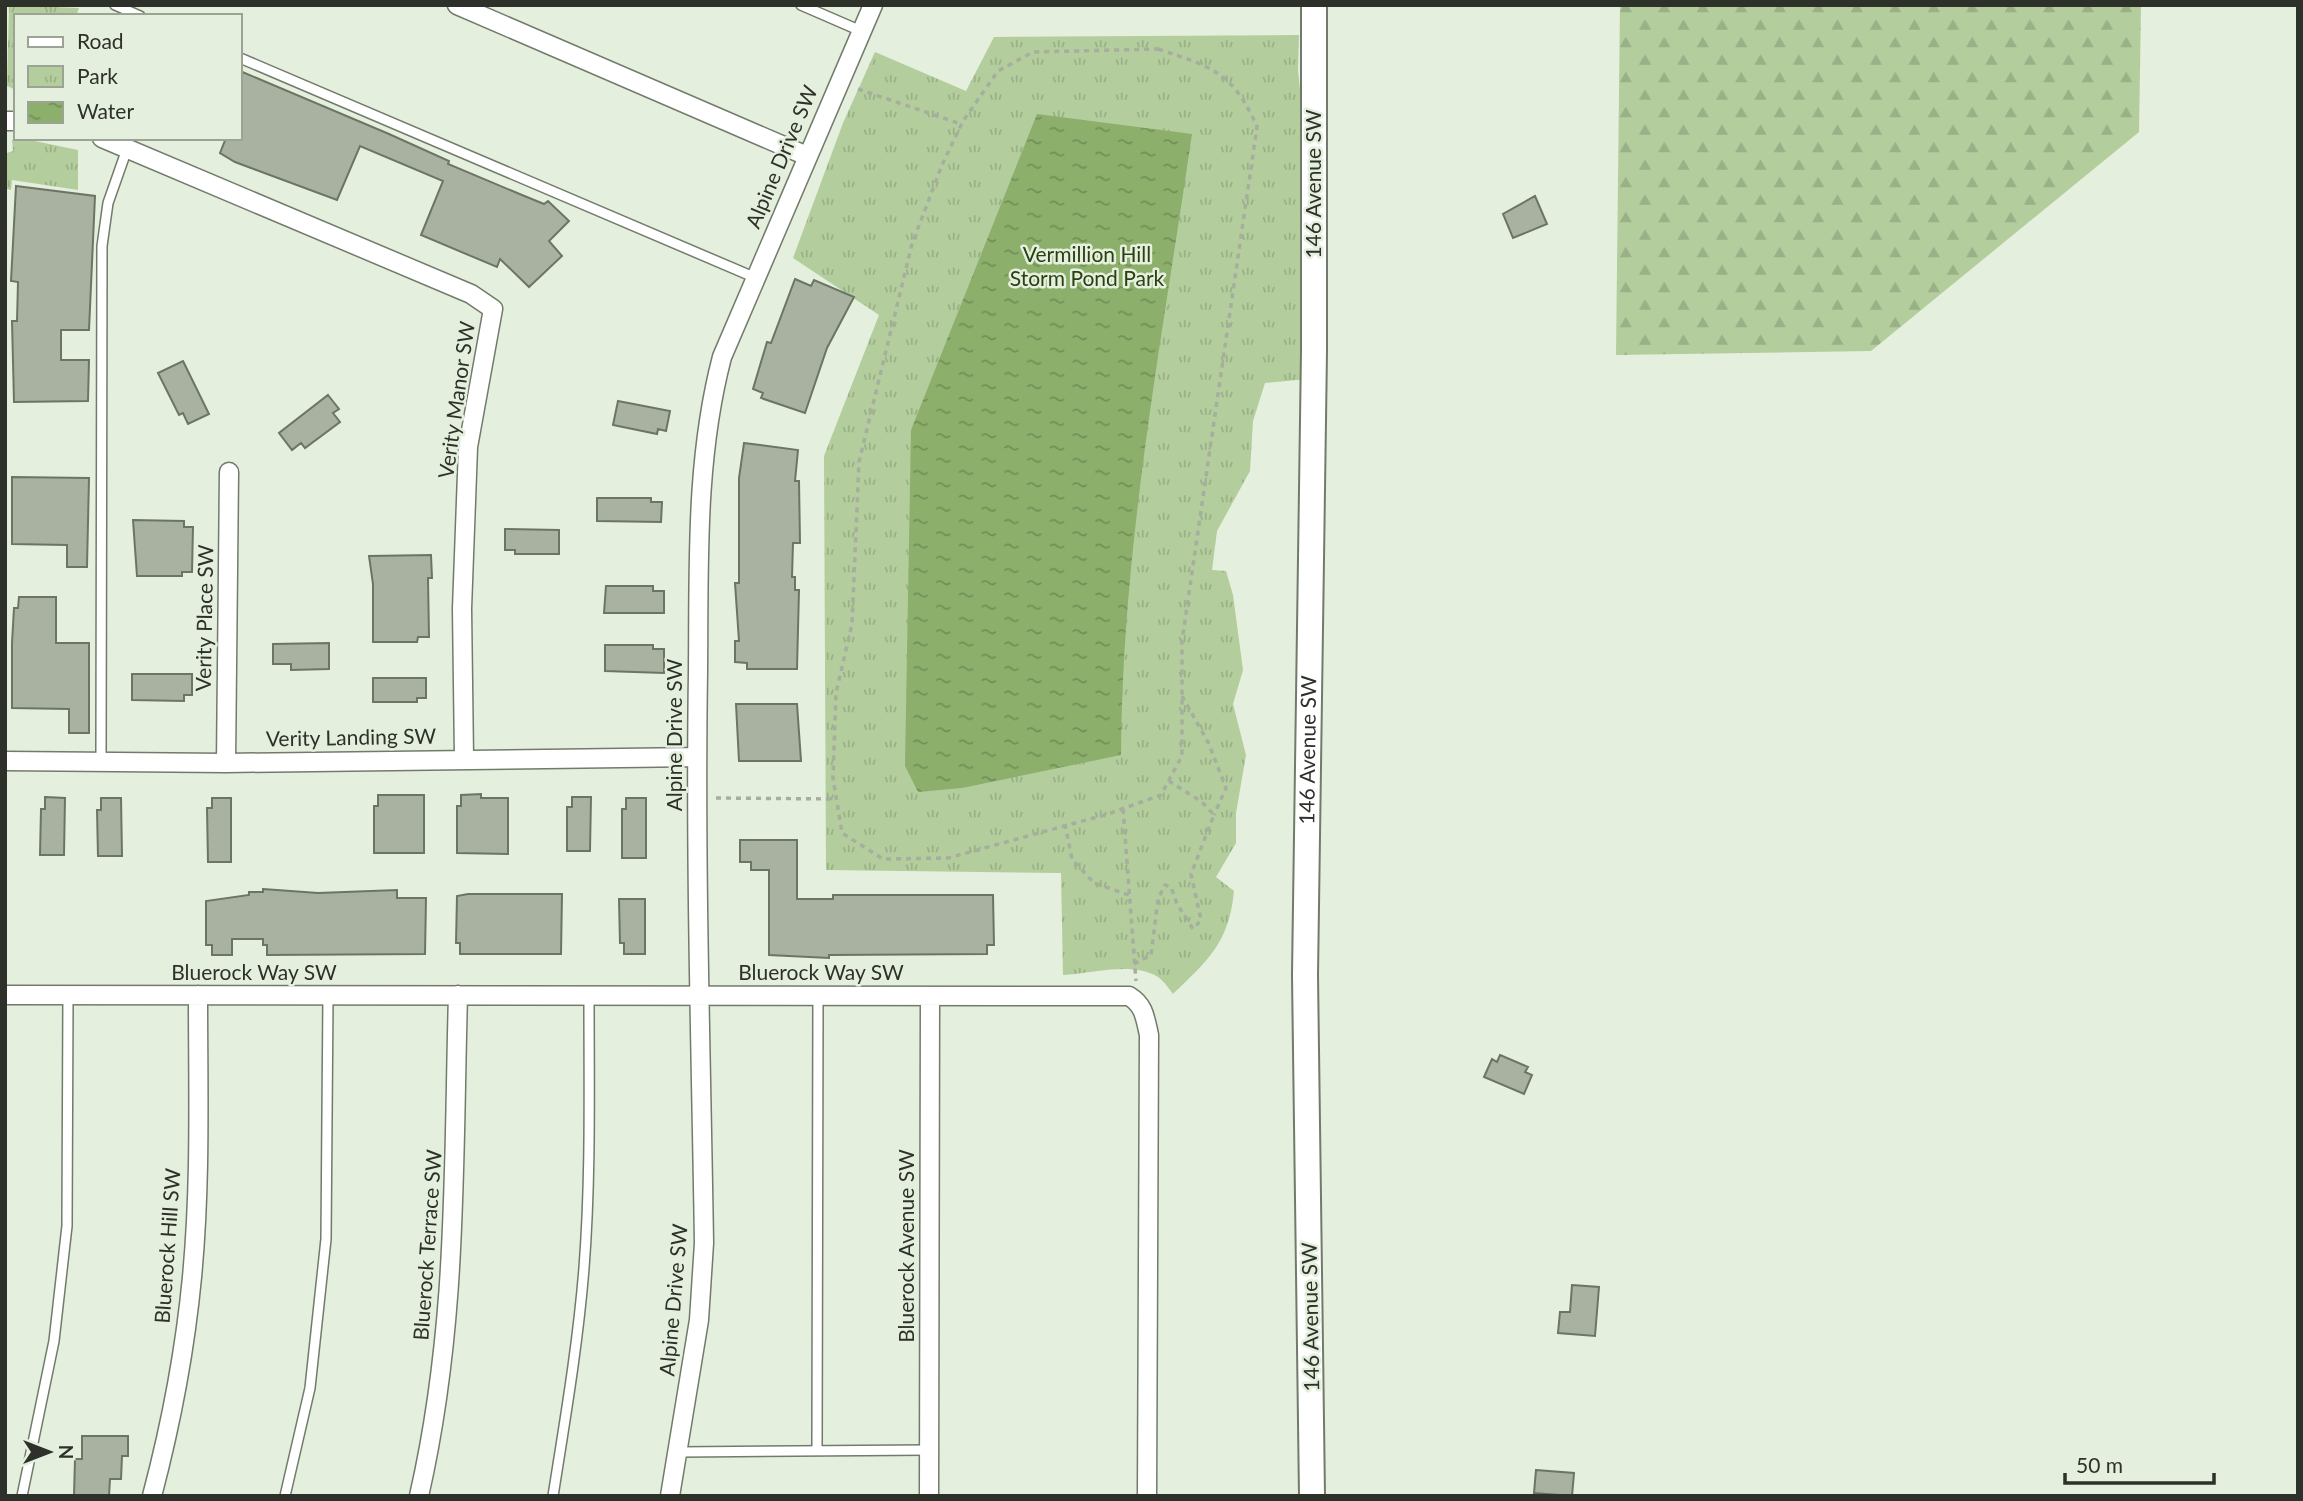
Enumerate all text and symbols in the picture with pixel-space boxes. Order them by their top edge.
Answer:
legend [14,14,242,140]
text: Road [77,28,124,53]
text: Park [77,63,118,88]
street label: Alpine Drive SW [739,81,822,232]
text: Water [77,98,134,123]
street label: 146 Avenue SW [1300,109,1325,259]
park label: Vermillion Hill Storm Pond Park [1010,241,1165,290]
street label: Verity Manor SW [432,319,479,480]
street label: Verity Place SW [190,544,217,692]
street label: Alpine Drive SW [661,658,686,811]
street label: 146 Avenue SW [1293,675,1320,825]
street label: Verity Landing SW [266,723,437,750]
street label: Bluerock Way SW [171,959,337,984]
street label: Bluerock Way SW [738,959,904,984]
street label: Bluerock Terrace SW [407,1148,446,1341]
street label: Bluerock Avenue SW [893,1149,918,1343]
street label: Bluerock Hill SW [149,1167,184,1324]
street label: Alpine Drive SW [653,1222,692,1377]
street label: 146 Avenue SW [1296,1242,1323,1392]
north arrow [14,1417,84,1487]
scale bar [2065,1442,2214,1486]
text: N [55,1445,78,1459]
text: 50 m [2076,1452,2123,1477]

